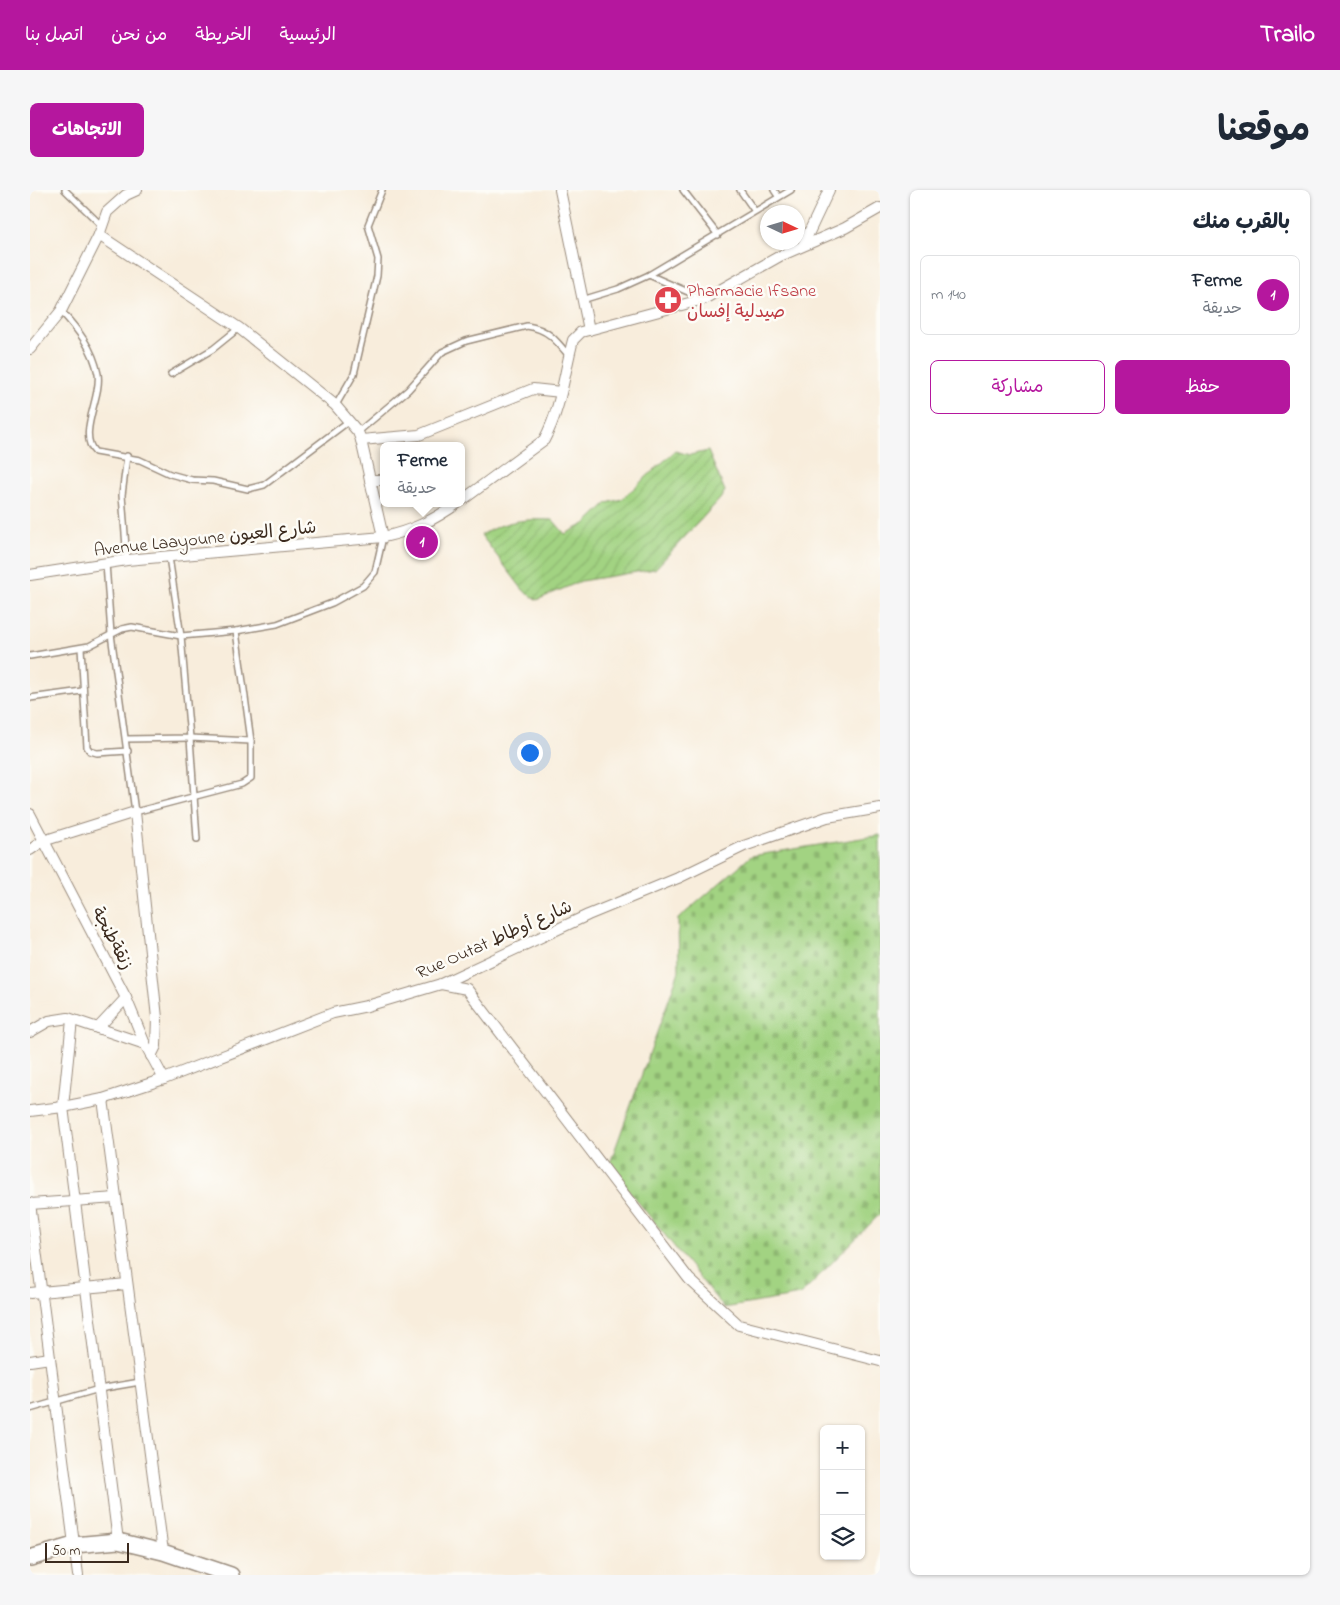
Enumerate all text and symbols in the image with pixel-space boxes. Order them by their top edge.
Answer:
text: Trailo [1260,18,1315,53]
text: اتصل بنا [25,23,83,49]
text: من نحن [111,23,167,49]
text: الخريطة [195,23,251,49]
text: الرئيسية [279,23,336,49]
button: الاتجاهات [30,103,144,157]
text: موقعنا [1217,106,1310,157]
north arrow [760,205,805,250]
text: بالقرب منك [1193,208,1290,238]
text: Ferme [1192,268,1242,295]
place label: Pharmacie Ifsane صيدلية إفسان [687,279,817,326]
text: 140 m [931,283,966,307]
text: 1 [1270,283,1276,307]
pharmacy icon: Pharmacie Ifsane صيدلية إفسان [653,285,683,315]
text: حديقة [1203,297,1242,321]
button: مشاركة [930,360,1105,414]
button: حفظ [1115,360,1290,414]
popup [380,442,465,507]
text: Ferme [398,448,447,475]
text: حديقة [398,477,437,501]
street label: Avenue Laayoune شارع العيون [93,515,318,565]
pin: 1 [406,523,438,561]
your location [517,740,543,766]
street label: Rue Outat شارع أوطاط [413,895,577,987]
street label: زنقةطنجة [84,903,139,975]
map controls [820,1425,865,1560]
button: + [820,1425,865,1470]
button: − [820,1470,865,1515]
button: layers [820,1515,865,1560]
scale bar [45,1540,129,1563]
text: 50 m [52,1541,80,1562]

